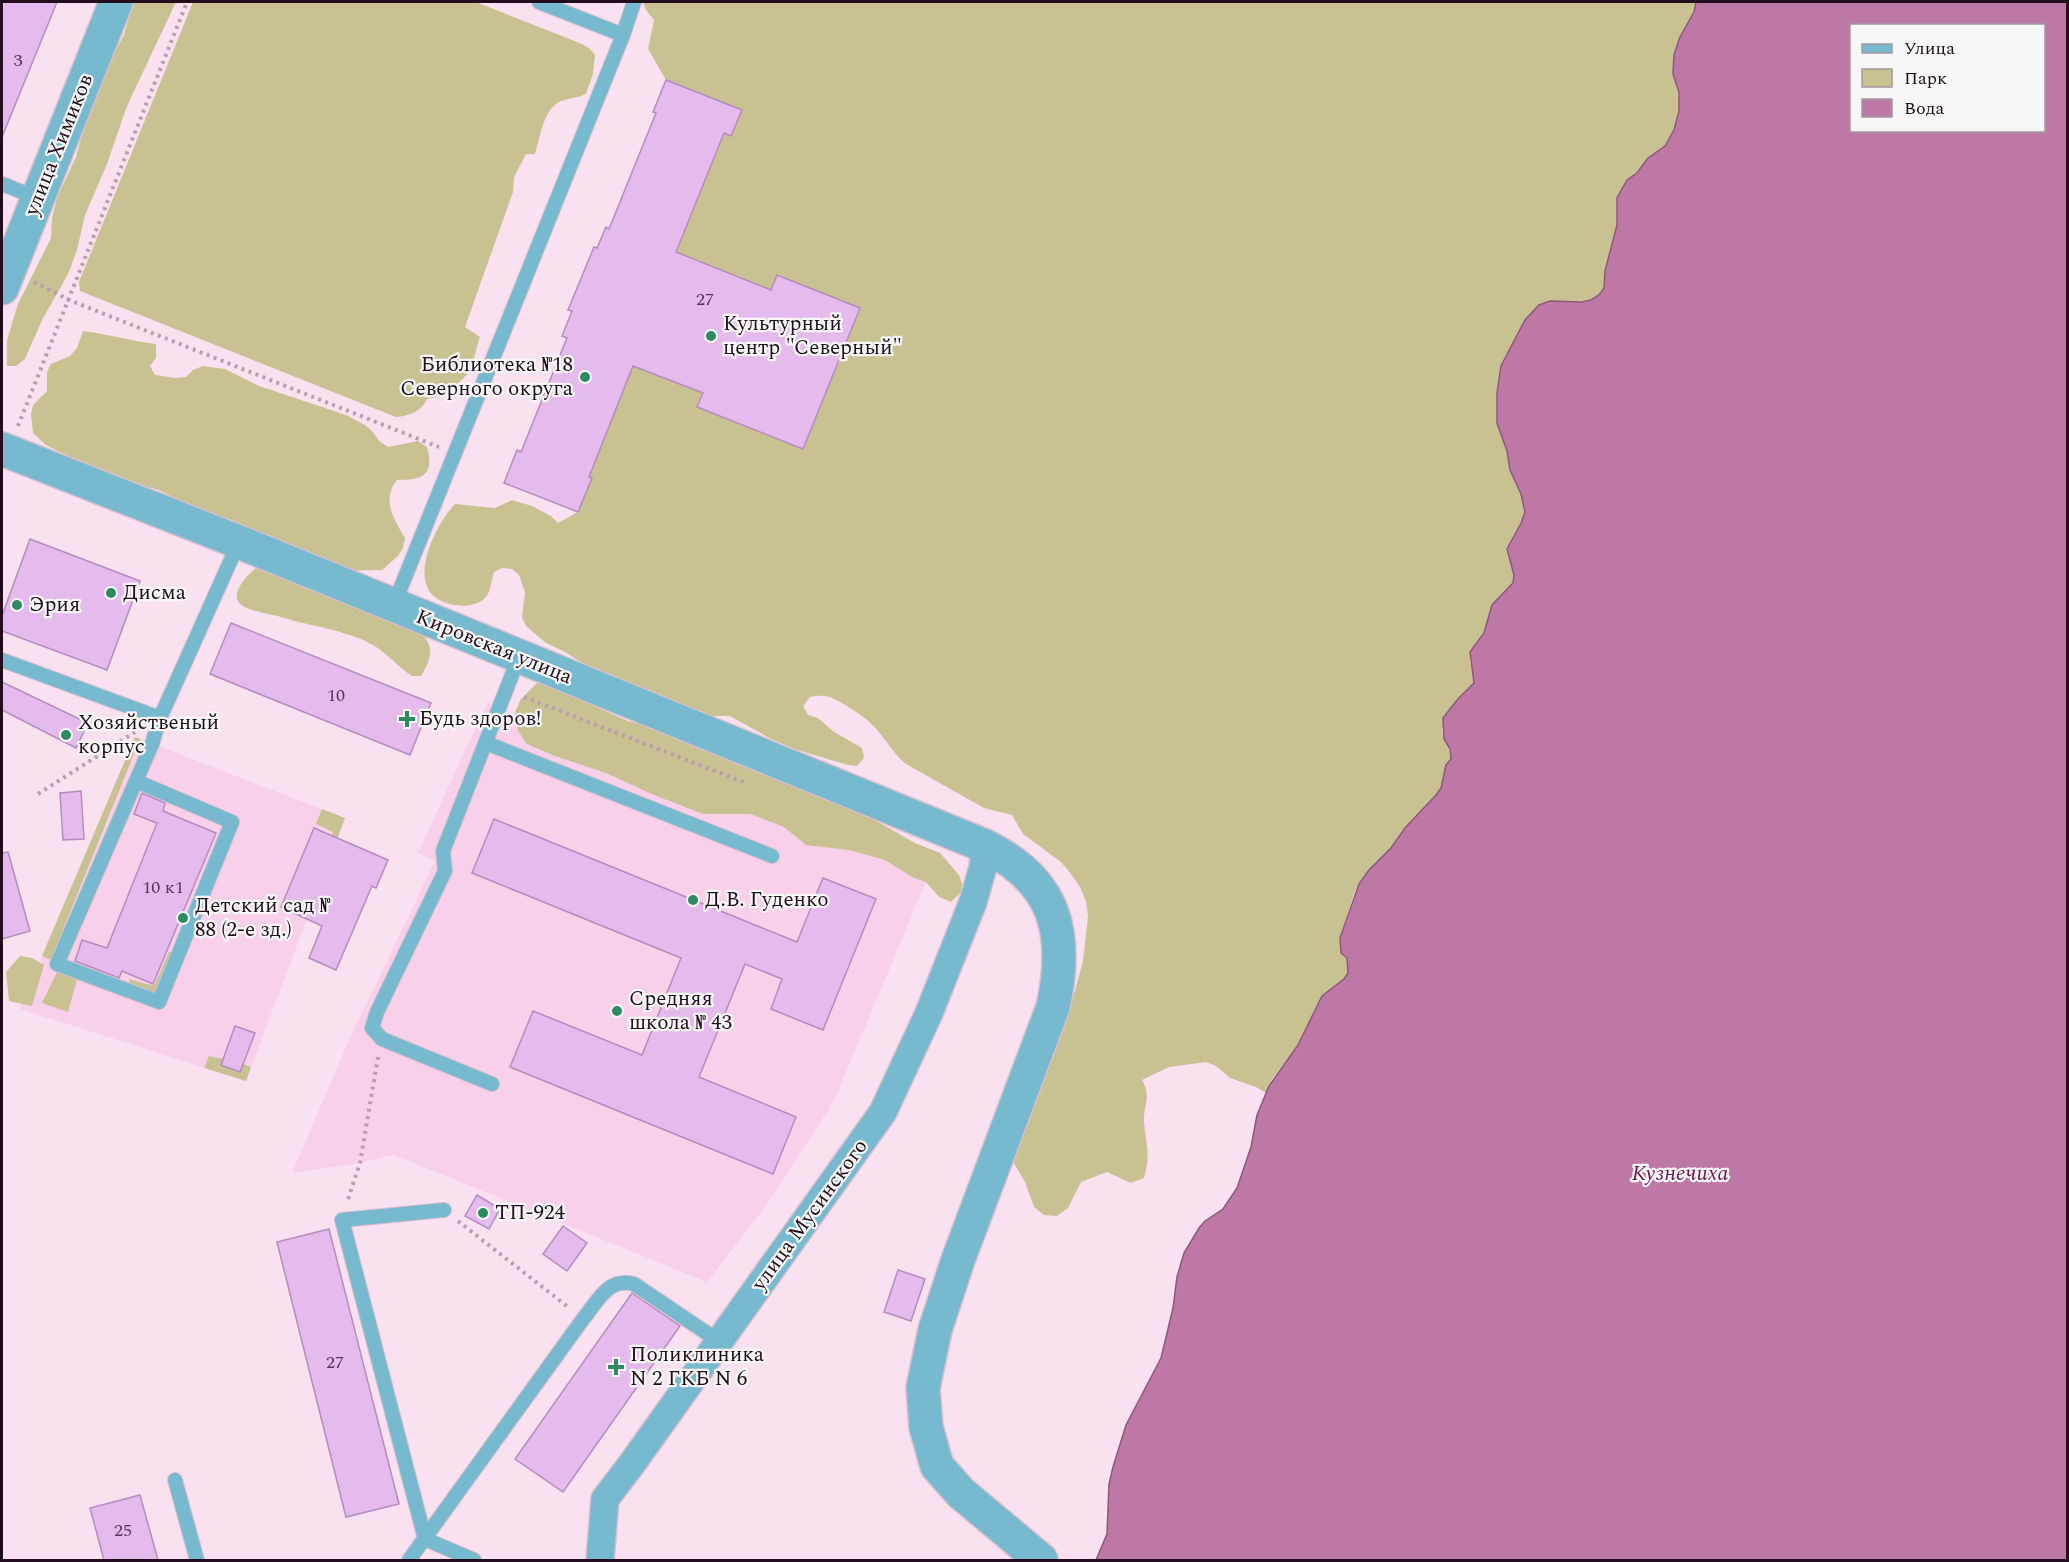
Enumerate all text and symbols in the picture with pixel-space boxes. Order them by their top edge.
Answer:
legend [1850,24,2045,132]
text: Улица [1904,35,1955,62]
house number: 3 [14,47,23,74]
text: Парк [1904,65,1947,92]
street label: улица Химиков [16,69,102,222]
text: Вода [1904,95,1944,122]
house number: 27 [696,286,714,313]
place label: Культурный центр "Северный" [723,308,902,364]
marker: Культурный центр "Северный" [704,329,718,343]
place label: Библиотека №18 Северного округа [400,349,574,405]
marker: Библиотека №18 Северного округа [578,370,592,384]
place label: Дисма [123,577,187,609]
marker: Дисма [104,586,118,600]
place label: Эрия [29,589,80,621]
marker: Эрия [10,598,24,612]
street label: Кировская улица [411,601,578,693]
house number: 10 [327,682,345,709]
place label: Будь здоров! [419,703,541,735]
place label: Хозяйственый корпус [78,707,219,763]
marker: Будь здоров! [400,712,414,726]
marker: Хозяйственый корпус [59,728,73,742]
house number: 10 к1 [142,874,184,901]
place label: Д.В. Гуденко [705,884,829,916]
place label: Детский сад № 88 (2-е зд.) [195,890,331,946]
marker: Д.В. Гуденко [686,893,700,907]
marker: Детский сад № 88 (2-е зд.) [176,911,190,925]
place label: Средняя школа № 43 [629,983,733,1039]
marker: Средняя школа № 43 [610,1004,624,1018]
street label: улица Мусинского [743,1132,876,1298]
water label: Кузнечиха [1632,1157,1728,1190]
place label: ТП-924 [495,1197,565,1229]
marker: ТП-924 [476,1206,490,1220]
place label: Поликлиника N 2 ГКБ N 6 [630,1339,765,1395]
house number: 27 [326,1349,344,1376]
marker: Поликлиника N 2 ГКБ N 6 [607,1358,625,1376]
house number: 25 [114,1517,132,1544]

